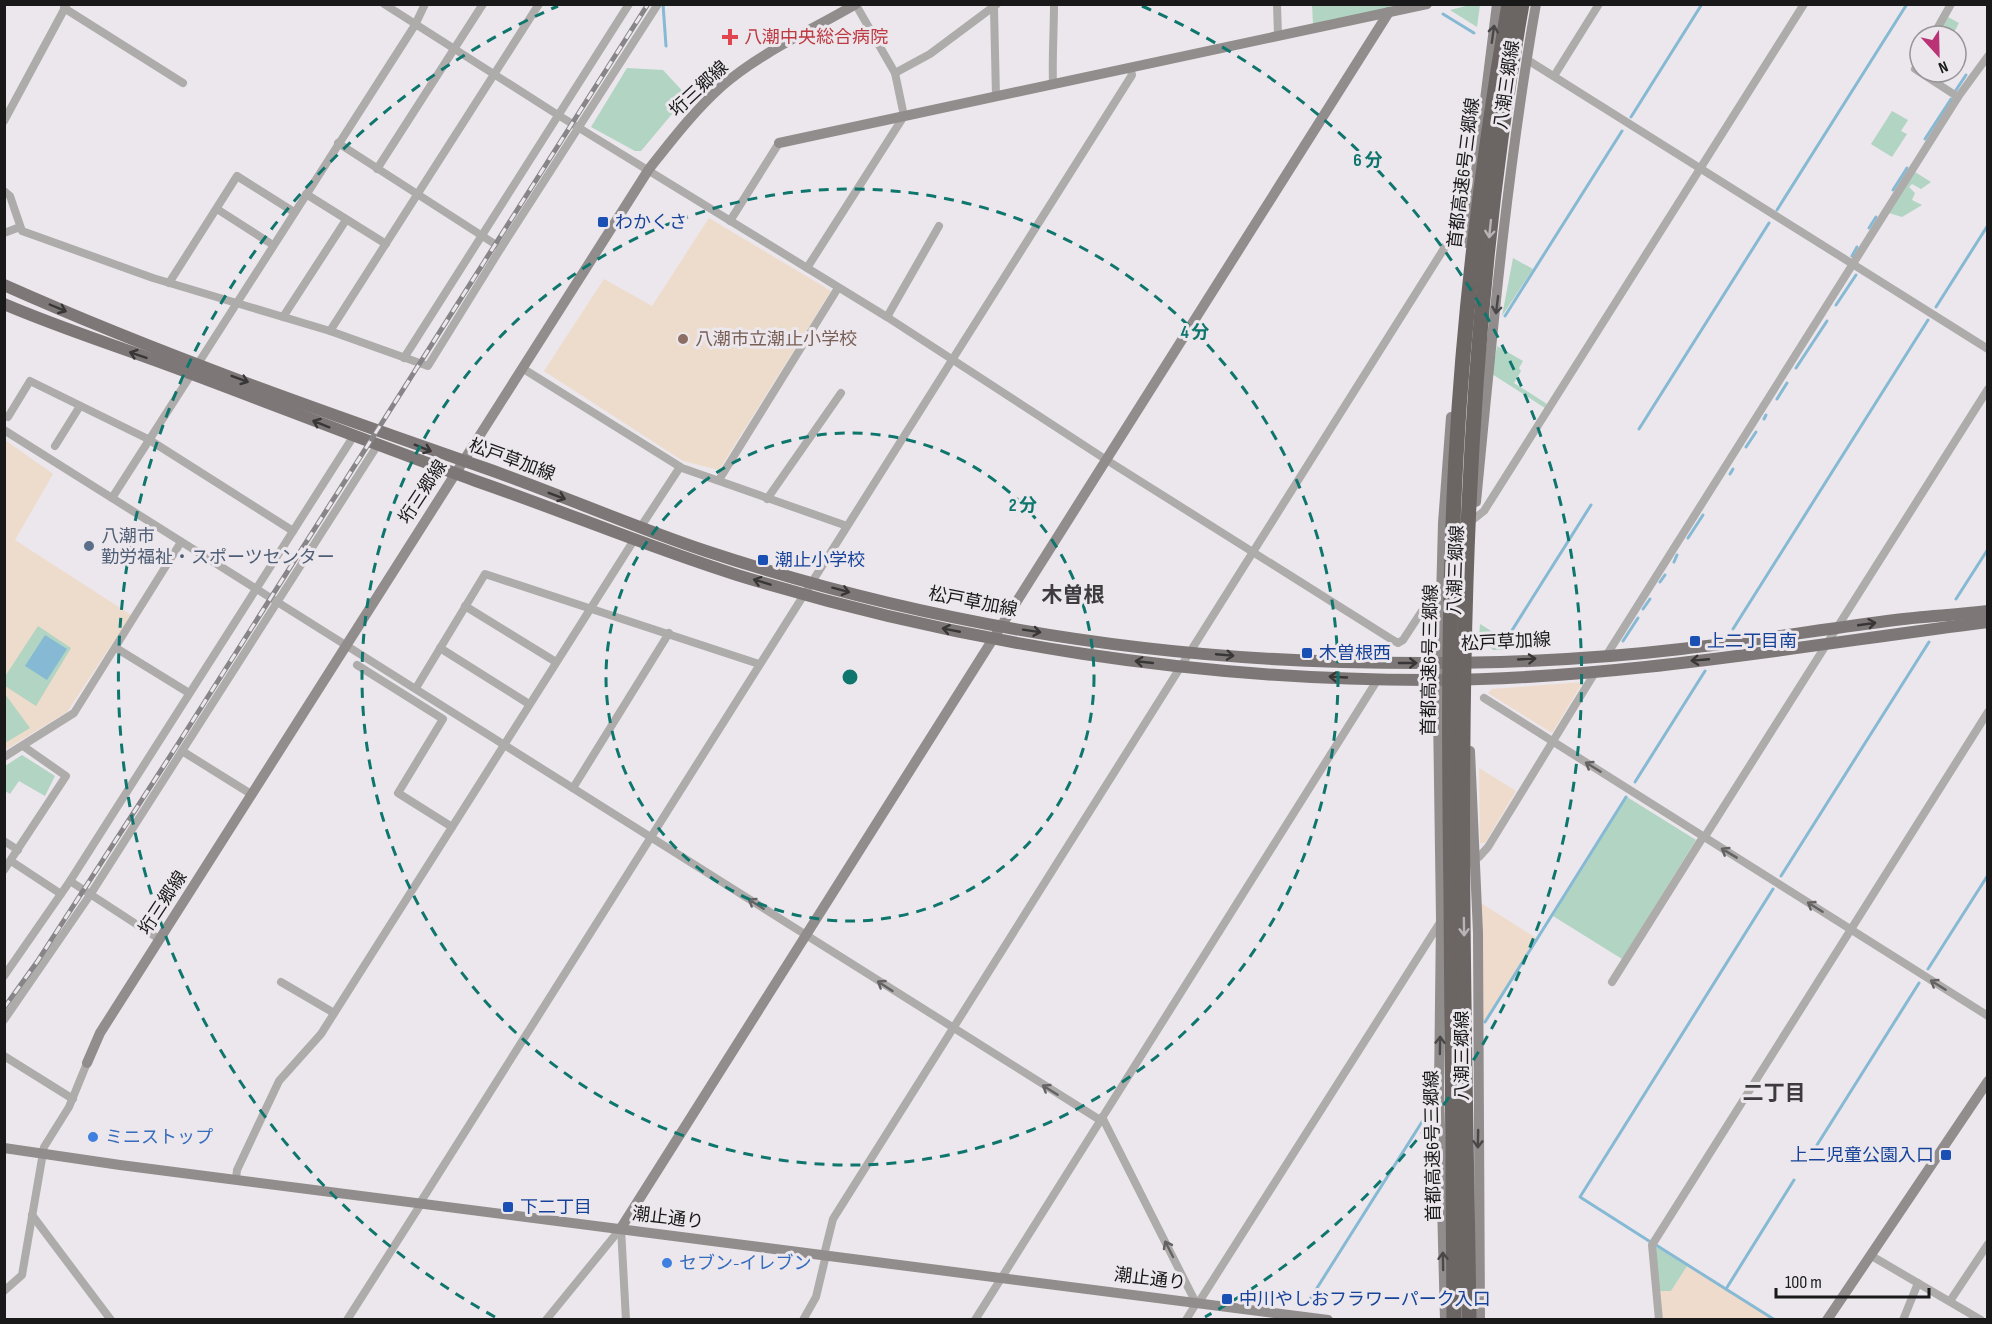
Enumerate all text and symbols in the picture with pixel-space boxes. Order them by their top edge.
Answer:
one-way arrow [1487,24,1498,44]
north arrow [1908,24,1968,84]
place label: 八潮中央総合病院 [744,27,888,48]
marker: 八潮中央総合病院 [721,28,739,46]
street label: 八潮三郷線 [1490,39,1524,131]
text: N [1936,56,1951,77]
street label: 垳三郷線 [666,57,732,121]
street label: 首都高速6号三郷線 [1444,96,1484,250]
text: 6 分 [1353,150,1383,171]
place label: わかくさ [615,212,687,233]
marker: わかくさ [596,215,610,229]
one-way arrow [1484,218,1495,238]
one-way arrow [1491,294,1502,314]
one-way arrow [49,303,67,314]
text: 4 分 [1180,322,1210,343]
place label: 八潮市立潮止小学校 [695,329,857,350]
marker: 八潮市立潮止小学校 [676,332,690,346]
one-way arrow [129,349,148,360]
one-way arrow [230,374,249,385]
one-way arrow [312,418,330,429]
street label: 松戸草加線 [466,435,558,485]
one-way arrow [413,443,431,454]
street label: 垳三郷線 [395,456,451,528]
one-way arrow [547,491,565,502]
text: 2 分 [1009,495,1037,516]
street label: 八潮三郷線 [1444,525,1468,615]
place label: 八潮市 勤労福祉・スポーツセンター [101,526,335,568]
marker: 八潮市 勤労福祉・スポーツセンター [82,539,96,553]
place label: 潮止小学校 [775,550,865,571]
marker: 潮止小学校 [756,553,770,567]
one-way arrow [753,576,772,587]
street label: 松戸草加線 [927,583,1019,621]
district label: 木曽根 [1042,583,1105,608]
street label: 首都高速6号三郷線 [1418,584,1442,736]
one-way arrow [831,585,850,596]
one-way arrow [1856,618,1876,629]
one-way arrow [942,624,962,635]
one-way arrow [1021,626,1041,637]
street label: 松戸草加線 [1461,629,1551,655]
place label: 上二丁目南 [1707,631,1797,652]
marker: 上二丁目南 [1688,634,1702,648]
place label: 木曽根西 [1319,643,1391,664]
marker: 木曽根西 [1300,646,1314,660]
one-way arrow [1215,650,1235,661]
one-way arrow [1516,654,1536,665]
one-way arrow [1691,655,1711,666]
one-way arrow [1134,656,1154,667]
one-way arrow [1398,657,1418,669]
centre of rings [840,667,860,687]
one-way arrow [1329,671,1349,682]
one-way arrow [1584,760,1601,773]
one-way arrow [1721,847,1738,859]
street label: 垳三郷線 [135,867,191,939]
one-way arrow [748,897,765,909]
one-way arrow [1807,900,1824,912]
one-way arrow [1458,916,1470,936]
one-way arrow [1930,978,1947,990]
one-way arrow [877,980,894,992]
street label: 八潮三郷線 [1452,1011,1473,1101]
one-way arrow [1434,1036,1446,1056]
street label: 首都高速6号三郷線 [1421,1070,1445,1222]
district label: 二丁目 [1743,1081,1806,1106]
one-way arrow [1042,1084,1059,1096]
place label: ミニストップ [105,1127,213,1148]
one-way arrow [1472,1129,1484,1149]
marker: ミニストップ [86,1130,100,1144]
place label: 上二児童公園入口 [1790,1145,1934,1166]
marker: 上二児童公園入口 [1939,1148,1953,1162]
place label: 下二丁目 [520,1197,592,1218]
marker: 下二丁目 [501,1200,515,1214]
street label: 潮止通り [631,1203,705,1233]
one-way arrow [1163,1241,1175,1258]
one-way arrow [1438,1252,1449,1272]
place label: セブン-イレブン [679,1253,812,1274]
marker: セブン-イレブン [660,1256,674,1270]
scale bar [1776,1261,1929,1299]
street label: 潮止通り [1113,1264,1187,1294]
text: 100 m [1785,1272,1822,1293]
place label: 中川やしおフラワーパーク入口 [1239,1289,1491,1310]
marker: 中川やしおフラワーパーク入口 [1220,1292,1234,1306]

